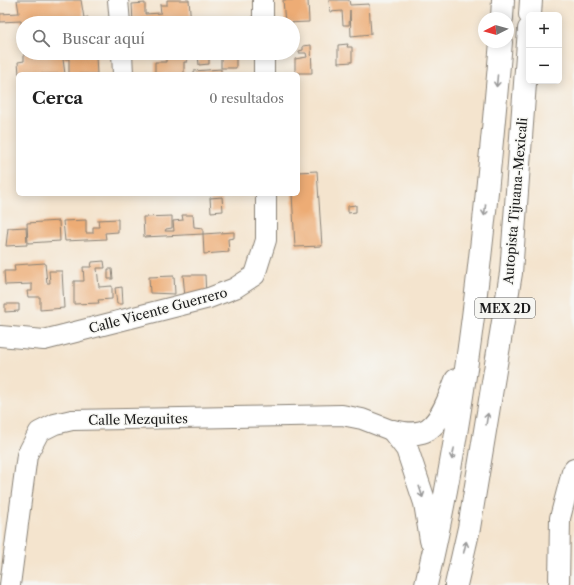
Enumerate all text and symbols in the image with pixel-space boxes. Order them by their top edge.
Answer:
north arrow [478,12,514,48]
map controls [526,12,562,84]
button: + [526,12,562,48]
search box [16,16,300,60]
icon: search [30,27,52,49]
text: Buscar aquí [62,29,145,48]
button: − [526,48,562,84]
one-way arrow [494,74,501,87]
text: Cerca [32,88,83,108]
text: 0 resultados [209,90,284,106]
street label: Autopista Tijuana-Mexicali [500,117,530,286]
one-way arrow [481,203,489,216]
street label: Calle Vicente Guerrero [87,284,229,336]
road number: MEX 2D [475,298,535,318]
street label: Calle Mezquites [88,410,188,428]
one-way arrow [483,413,491,426]
one-way arrow [449,447,457,460]
one-way arrow [418,485,425,498]
one-way arrow [462,541,469,554]

